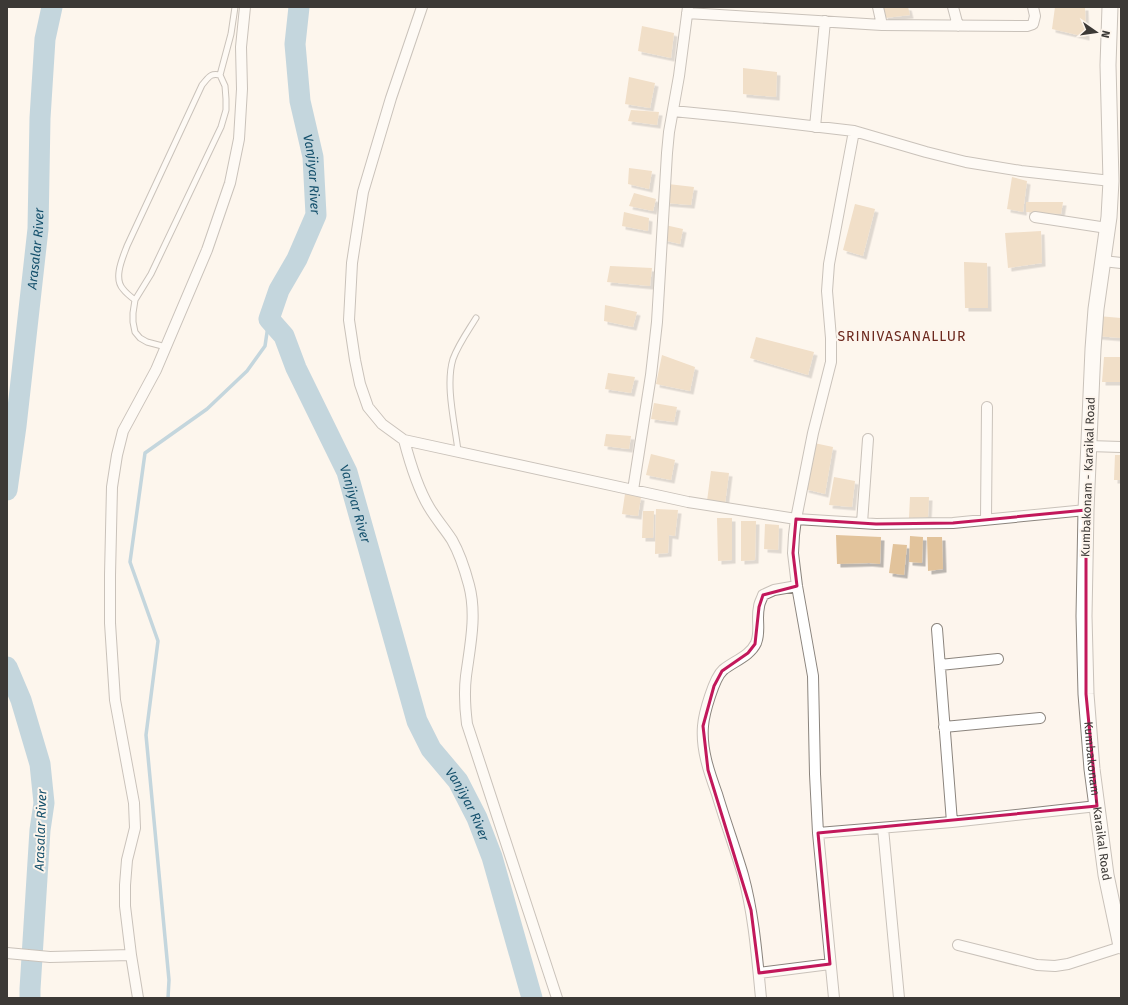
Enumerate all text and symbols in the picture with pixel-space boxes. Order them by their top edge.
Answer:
north arrow [1076,12,1116,52]
text: N [1098,29,1112,39]
water label: Vanjiyar River [300,133,323,216]
water label: Arasalar River [24,207,46,291]
district label: SRINIVASANALLUR [837,328,967,345]
street label: Kumbakonam - Karaikal Road [1078,397,1098,557]
water label: Vanjiyar River [337,462,374,546]
street label: Kumbakonam - Karaikal Road [1081,721,1114,882]
water label: Vanjiyar River [442,765,492,844]
water label: Arasalar River [32,788,49,872]

